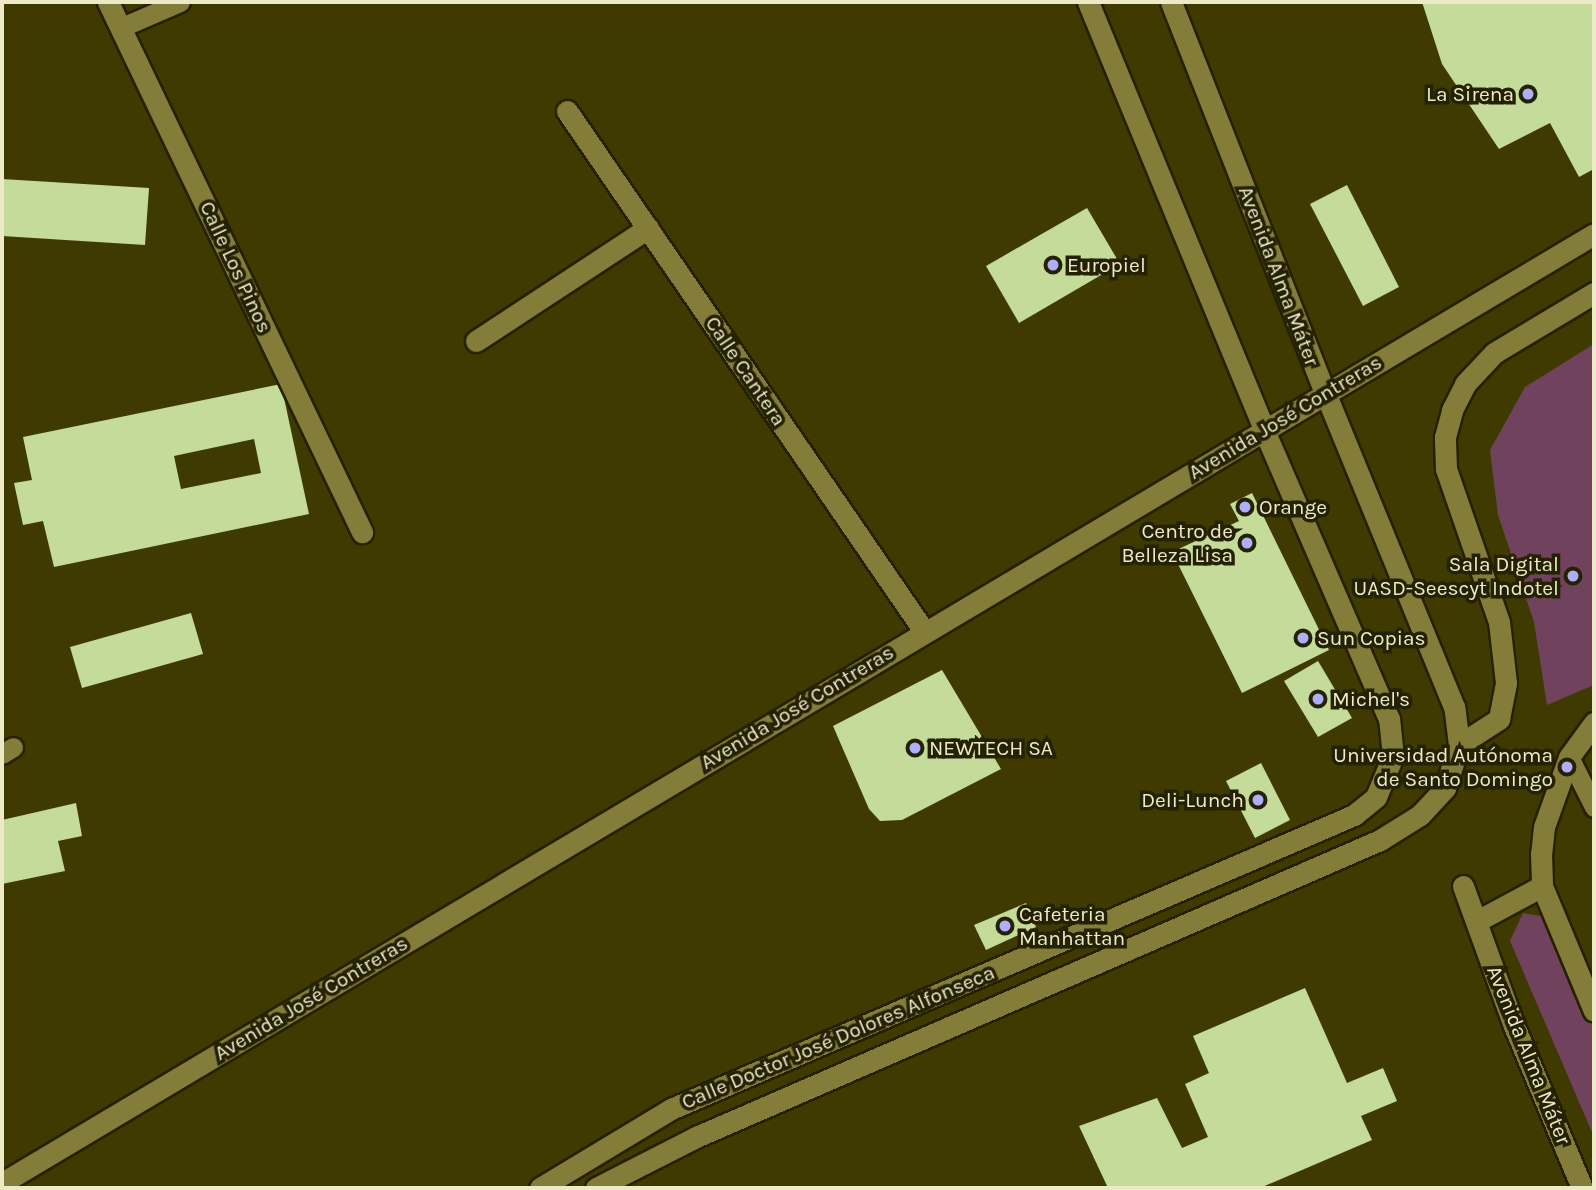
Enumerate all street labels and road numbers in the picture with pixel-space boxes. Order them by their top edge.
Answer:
street label: Avenida Alma Máter [1233,183,1325,369]
street label: Calle Los Pinos [195,197,277,337]
street label: Calle Cantera [700,311,792,431]
street label: Avenida José Contreras [1184,349,1386,485]
street label: Avenida José Contreras [696,639,898,775]
street label: Avenida José Contreras [210,930,412,1066]
street label: Calle Doctor José Dolores Alfonseca [678,959,998,1115]
street label: Avenida Alma Máter [1482,962,1576,1148]

